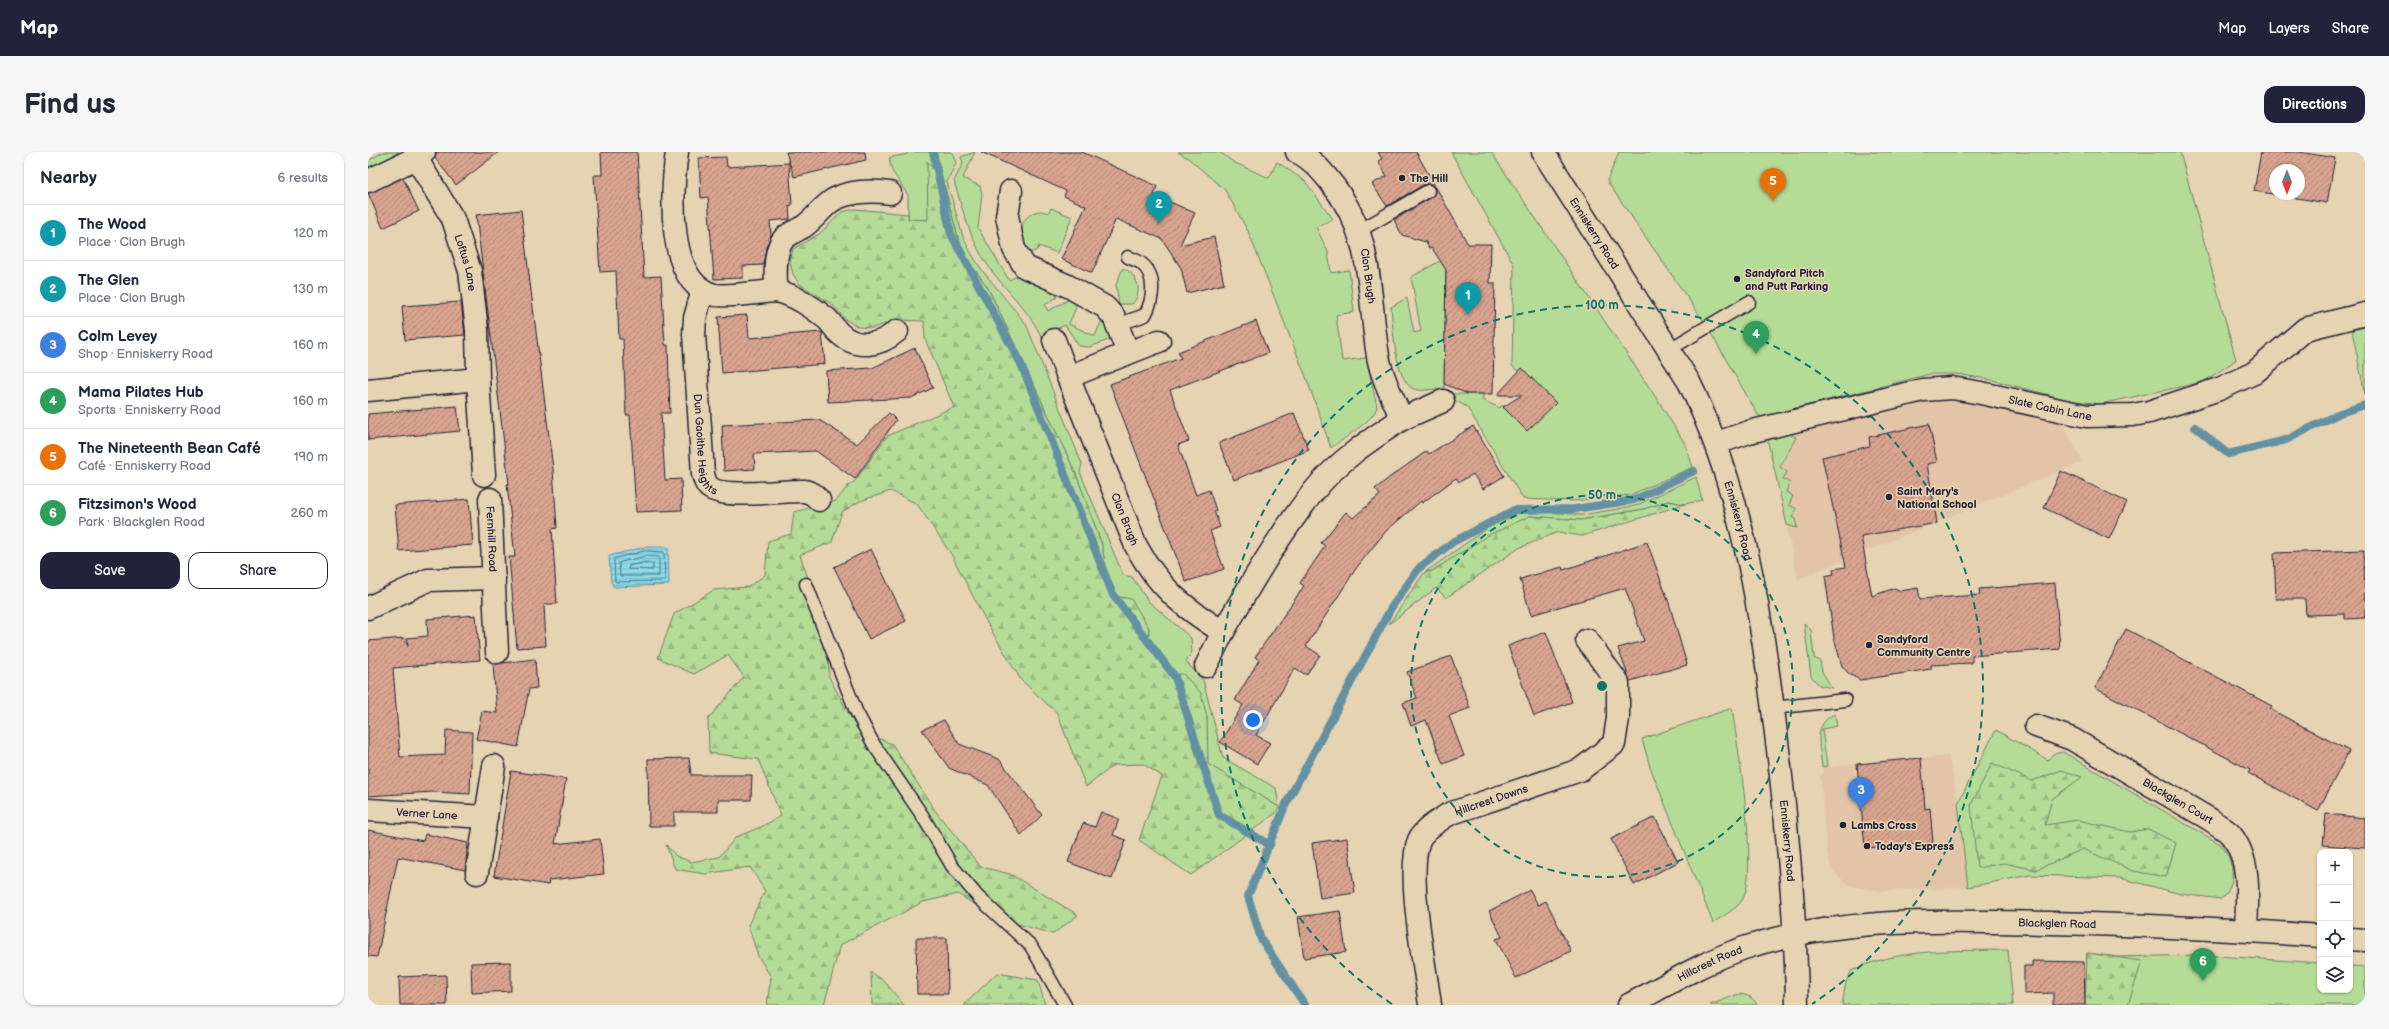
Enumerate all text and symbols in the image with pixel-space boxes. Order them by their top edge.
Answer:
text: Map [20,17,58,40]
text: Map [2218,20,2246,37]
text: Layers [2268,20,2310,37]
text: Share [2332,20,2369,37]
button: Directions [2264,86,2365,123]
text: Find us [24,88,116,121]
north arrow [2269,164,2305,200]
text: Nearby [40,168,97,188]
pin: 5 [1760,168,1786,201]
text: 6 results [278,170,328,186]
place label: The Hill [1410,172,1448,185]
marker: The Hill [1397,173,1407,183]
pin: 2 [1146,191,1172,224]
street label: Enniskerry Road [1567,195,1622,271]
text: The Wood [78,215,146,234]
text: 1 [50,225,56,241]
text: 120 m [293,225,328,241]
street label: Loftus Lane [452,233,479,292]
text: Place · Clon Brugh [78,234,185,250]
street label: Clon Brugh [1358,248,1378,304]
place label: Sandyford Pitch and Putt Parking [1745,267,1828,293]
text: The Glen [78,271,139,290]
marker: Sandyford Pitch and Putt Parking [1732,274,1742,284]
text: 2 [49,281,57,297]
text: 130 m [293,281,328,297]
pin: 1 [1455,282,1481,315]
text: Place · Clon Brugh [78,290,185,306]
text: 100 m [1585,298,1619,313]
pin: 4 [1743,321,1769,354]
text: Colm Levey [78,327,157,346]
text: 3 [49,337,57,353]
text: 160 m [293,337,328,353]
text: Shop · Enniskerry Road [78,346,213,362]
text: Mama Pilates Hub [78,383,204,402]
text: 4 [49,393,57,409]
text: 160 m [293,393,328,409]
street label: Dun Gaoithe Heights [691,393,720,497]
street label: Slate Cabin Lane [2007,393,2092,423]
text: Sports · Enniskerry Road [78,402,221,418]
text: The Nineteenth Bean Café [78,439,261,458]
text: 5 [49,449,57,465]
text: 190 m [294,449,328,465]
text: Café · Enniskerry Road [78,458,211,474]
street label: Enniskerry Road [1722,479,1755,562]
place label: Saint Mary's National School [1897,485,1977,511]
text: 50 m [1588,488,1616,503]
street label: Clon Brugh [1109,491,1142,547]
marker: Saint Mary's National School [1884,492,1894,502]
text: Fitzsimon's Wood [78,495,197,514]
text: 6 [49,505,57,521]
text: 260 m [290,505,328,521]
street label: Fernhill Road [484,506,500,572]
text: Park · Blackglen Road [78,514,205,530]
button: Save [40,552,180,589]
button: Share [188,552,328,589]
place label: Sandyford Community Centre [1877,633,1971,659]
marker: Sandyford Community Centre [1864,640,1874,650]
centre of rings [1595,679,1609,693]
your location [1243,710,1263,730]
street label: Blackglen Court [2140,775,2216,827]
pin: 3 [1848,777,1874,810]
street label: Hillcrest Downs [1453,781,1530,818]
street label: Enniskerry Road [1777,799,1798,882]
street label: Verner Lane [396,805,458,822]
place label: Lambs Cross [1851,819,1917,832]
marker: Lambs Cross [1838,820,1848,830]
place label: Today's Express [1875,840,1955,853]
marker: Today's Express [1862,841,1872,851]
map controls [2317,849,2353,993]
button: + [2317,849,2353,885]
button: − [2317,885,2353,921]
street label: Blackglen Road [2018,916,2096,931]
button: locate [2317,921,2353,957]
street label: Hillcrest Road [1675,943,1744,984]
pin: 6 [2190,948,2216,981]
button: layers [2317,957,2353,993]

